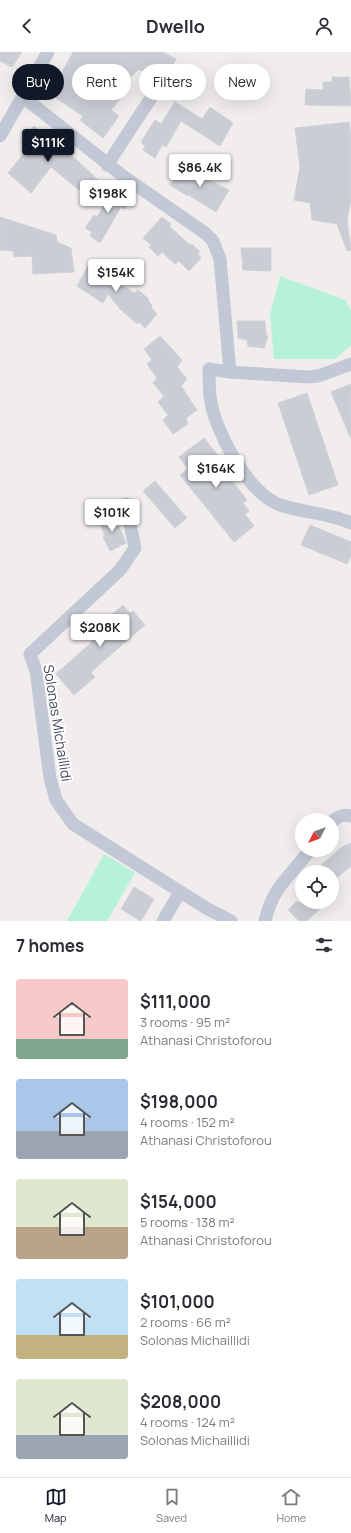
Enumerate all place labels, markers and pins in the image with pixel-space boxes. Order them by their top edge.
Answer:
pin: $111K [20,129,76,163]
pin: $86.4K [167,154,233,188]
pin: $198K [80,180,136,214]
pin: $154K [88,259,144,293]
pin: $164K [188,455,244,489]
pin: $101K [84,499,140,533]
pin: $208K [72,614,128,648]

